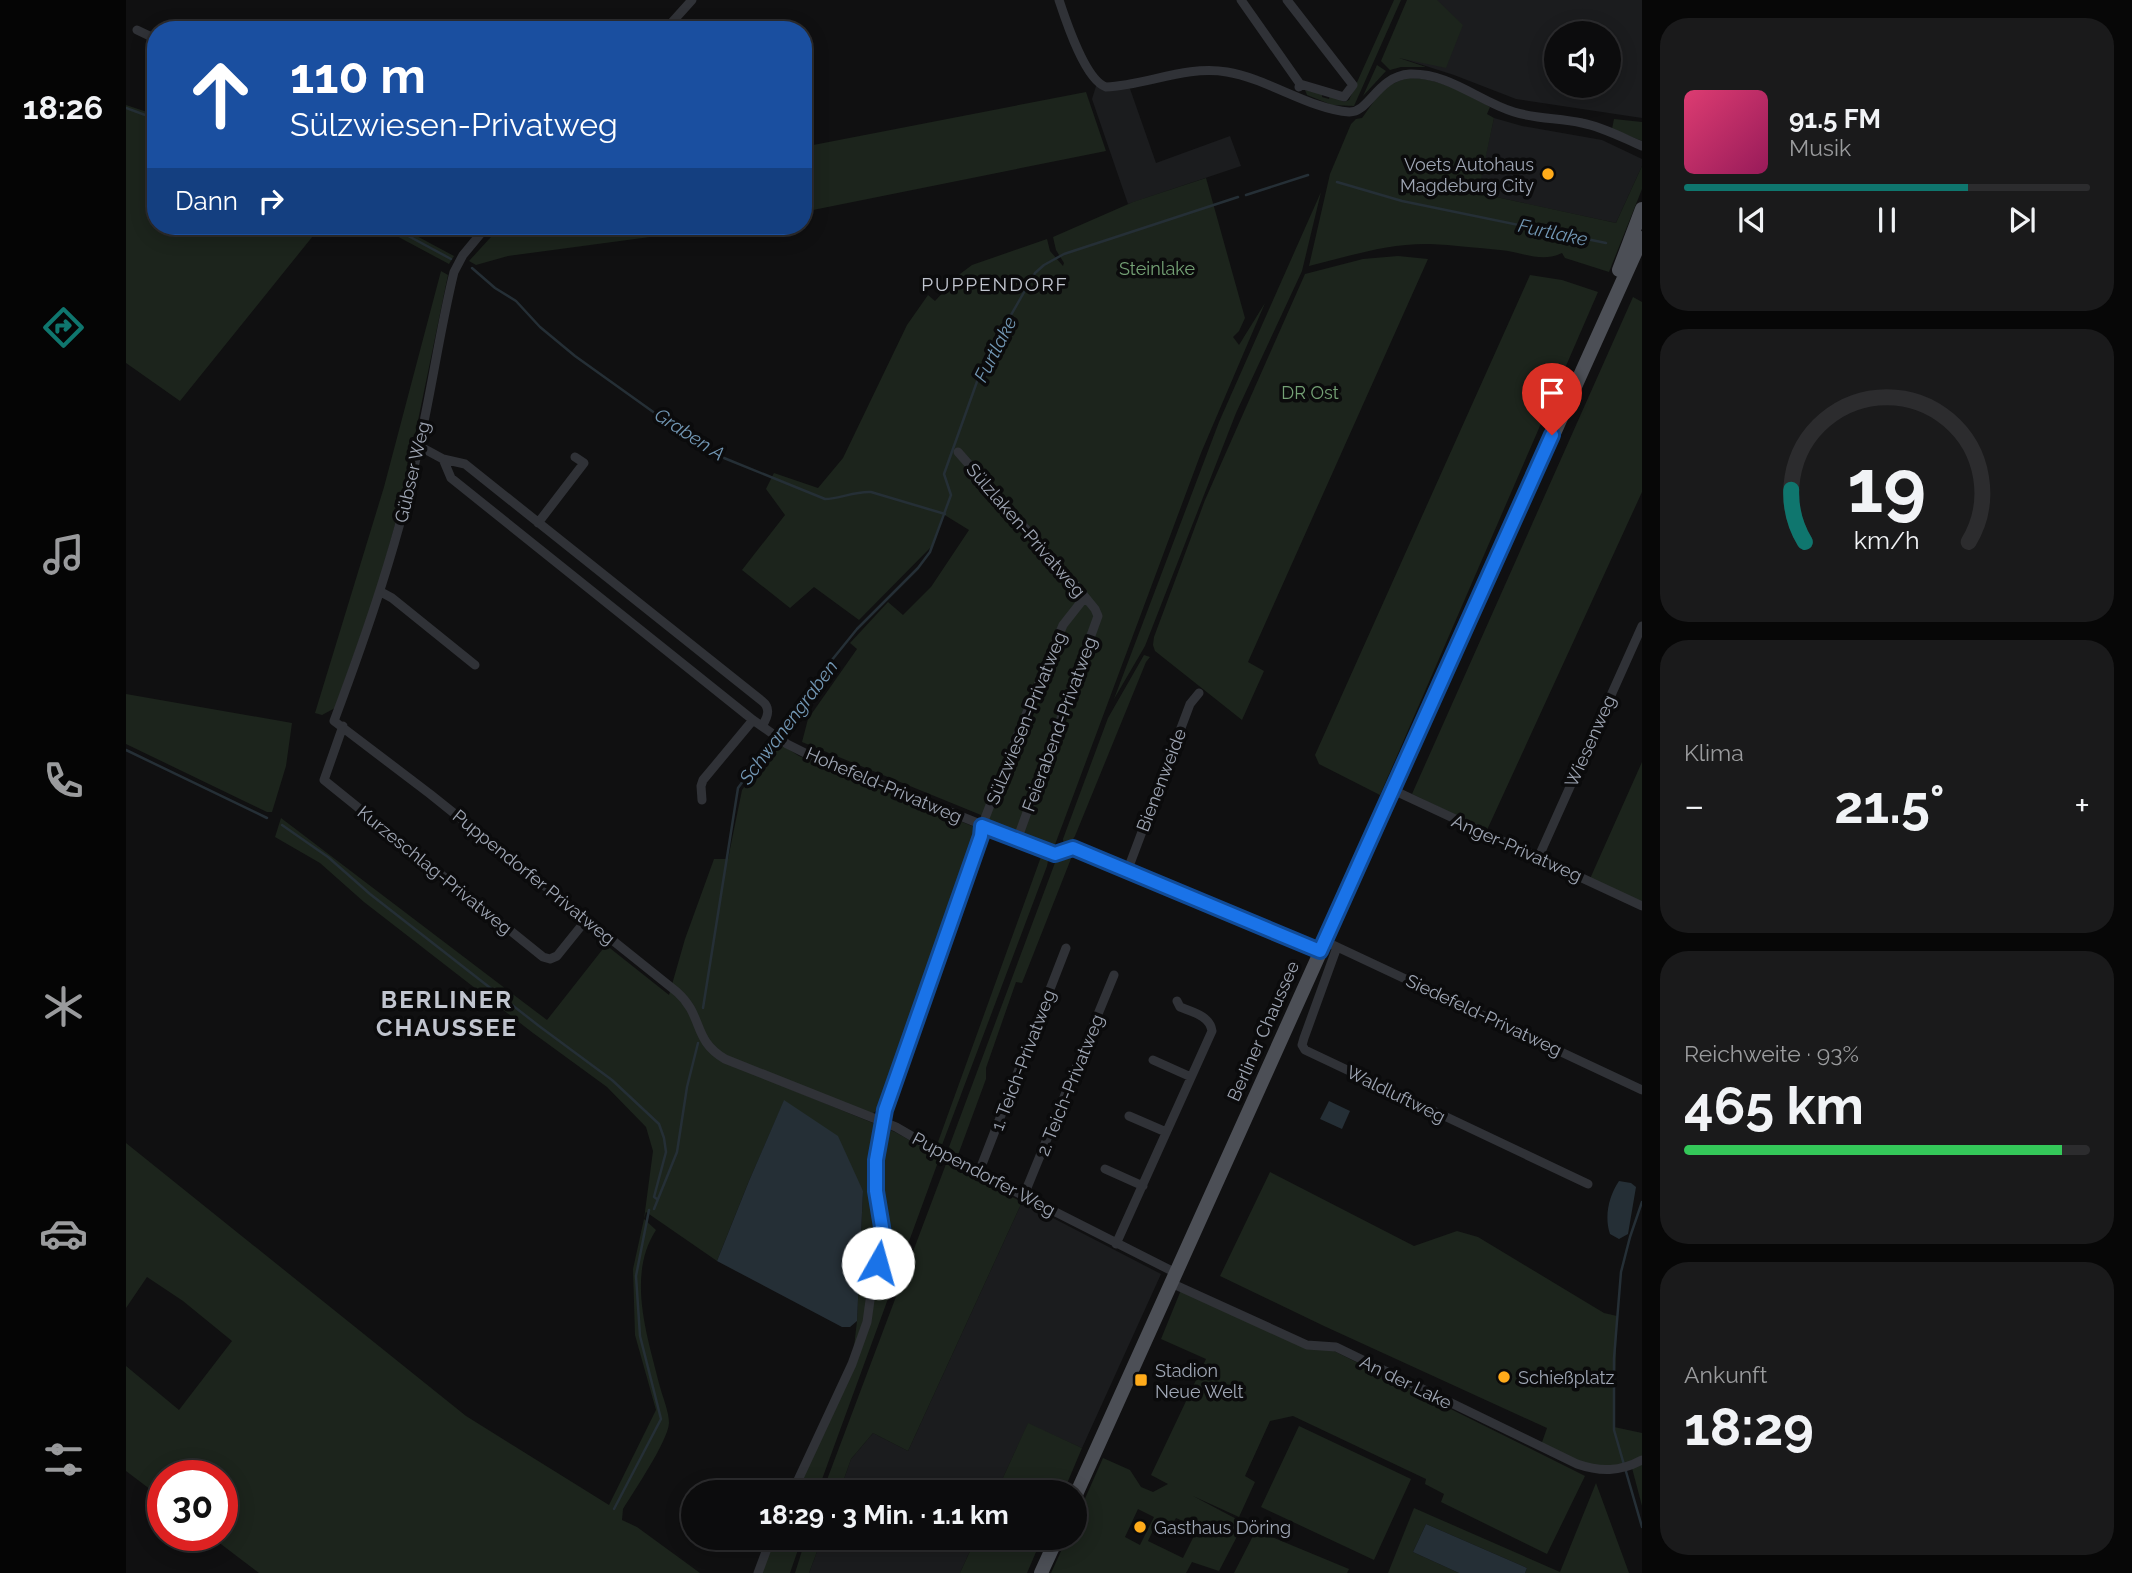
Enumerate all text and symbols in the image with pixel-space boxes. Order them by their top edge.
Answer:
map controls [1544,21,1621,98]
button: sound [1544,21,1621,98]
text: 110 m [290,47,426,104]
icon: ahead [175,49,266,140]
text: 18:26 [23,89,103,126]
text: 91.5 FM [1789,104,1881,134]
text: Sülzwiesen-Privatweg [290,106,618,143]
text: Musik [1789,134,1851,161]
place label: Voets Autohaus Magdeburg City [1400,154,1534,196]
marker: Voets Autohaus Magdeburg City [1540,166,1556,182]
icon: right [252,182,290,220]
text: Dann [175,186,238,216]
icon: previous [1733,201,1771,239]
icon: pause [1868,201,1906,239]
icon: next [2003,201,2041,239]
water label: Furtlake [1516,214,1590,250]
park label: Steinlake [1119,258,1195,279]
district label: PUPPENDORF [921,273,1069,295]
icon: directions [39,303,88,352]
water label: Furtlake [969,313,1021,385]
pin [1522,363,1582,435]
icon: arrive [1533,374,1571,412]
park label: DR Ost [1281,382,1339,403]
water label: Graben A [651,403,729,465]
street label: Gübser Weg [390,419,434,525]
text: 19 [1848,444,1926,529]
street label: Sülzlaken-Privatweg [962,459,1090,601]
text: km/h [1854,524,1920,554]
icon: music [39,530,88,579]
street label: Sülzwiesen-Privatweg [982,629,1070,807]
street label: Feierabend-Privatweg [1018,634,1100,814]
water label: Schwanengraben [734,656,842,789]
street label: Wiesenweg [1560,692,1620,790]
street label: Bienenweide [1132,725,1190,834]
text: Klima [1684,739,1744,766]
street label: Hohefeld-Privatweg [803,743,965,827]
icon: phone [39,756,88,805]
text: 21.5° [1834,774,1945,835]
text: − [1684,783,1704,828]
text: + [2074,783,2090,828]
street label: Kurzeschlag-Privatweg [354,801,516,939]
street label: Puppendorfer Privatweg [449,805,619,949]
street label: Anger-Privatweg [1449,810,1585,886]
street label: Berliner Chaussee [1223,957,1303,1104]
street label: Siedefeld-Privatweg [1403,970,1565,1060]
icon: climate [39,982,88,1031]
district label: BERLINER CHAUSSEE [376,985,518,1042]
street label: 1. Teich-Privatweg [986,987,1060,1133]
street label: 2. Teich-Privatweg [1032,1011,1108,1159]
text: Reichweite · 93% [1684,1040,1859,1067]
street label: Waldluftweg [1343,1061,1449,1127]
text: 465 km [1684,1075,1864,1136]
street label: Puppendorfer Weg [909,1127,1059,1221]
icon: car [39,1209,88,1258]
position arrow [841,1226,915,1300]
street label: An der Lake [1357,1351,1456,1413]
place label: Stadion Neue Welt [1155,1360,1244,1402]
text: Ankunft [1684,1361,1767,1388]
place label: Schießplatz [1518,1367,1614,1388]
marker: Schießplatz [1496,1369,1512,1385]
marker: Stadion Neue Welt [1133,1372,1149,1388]
text: 18:29 [1684,1396,1814,1457]
icon: filters [39,1435,88,1484]
speed limit sign: 30 [147,1460,238,1551]
text: 18:29 · 3 Min. · 1.1 km [759,1500,1009,1530]
place label: Gasthaus Döring [1154,1517,1291,1538]
marker: Gasthaus Döring [1132,1519,1148,1535]

